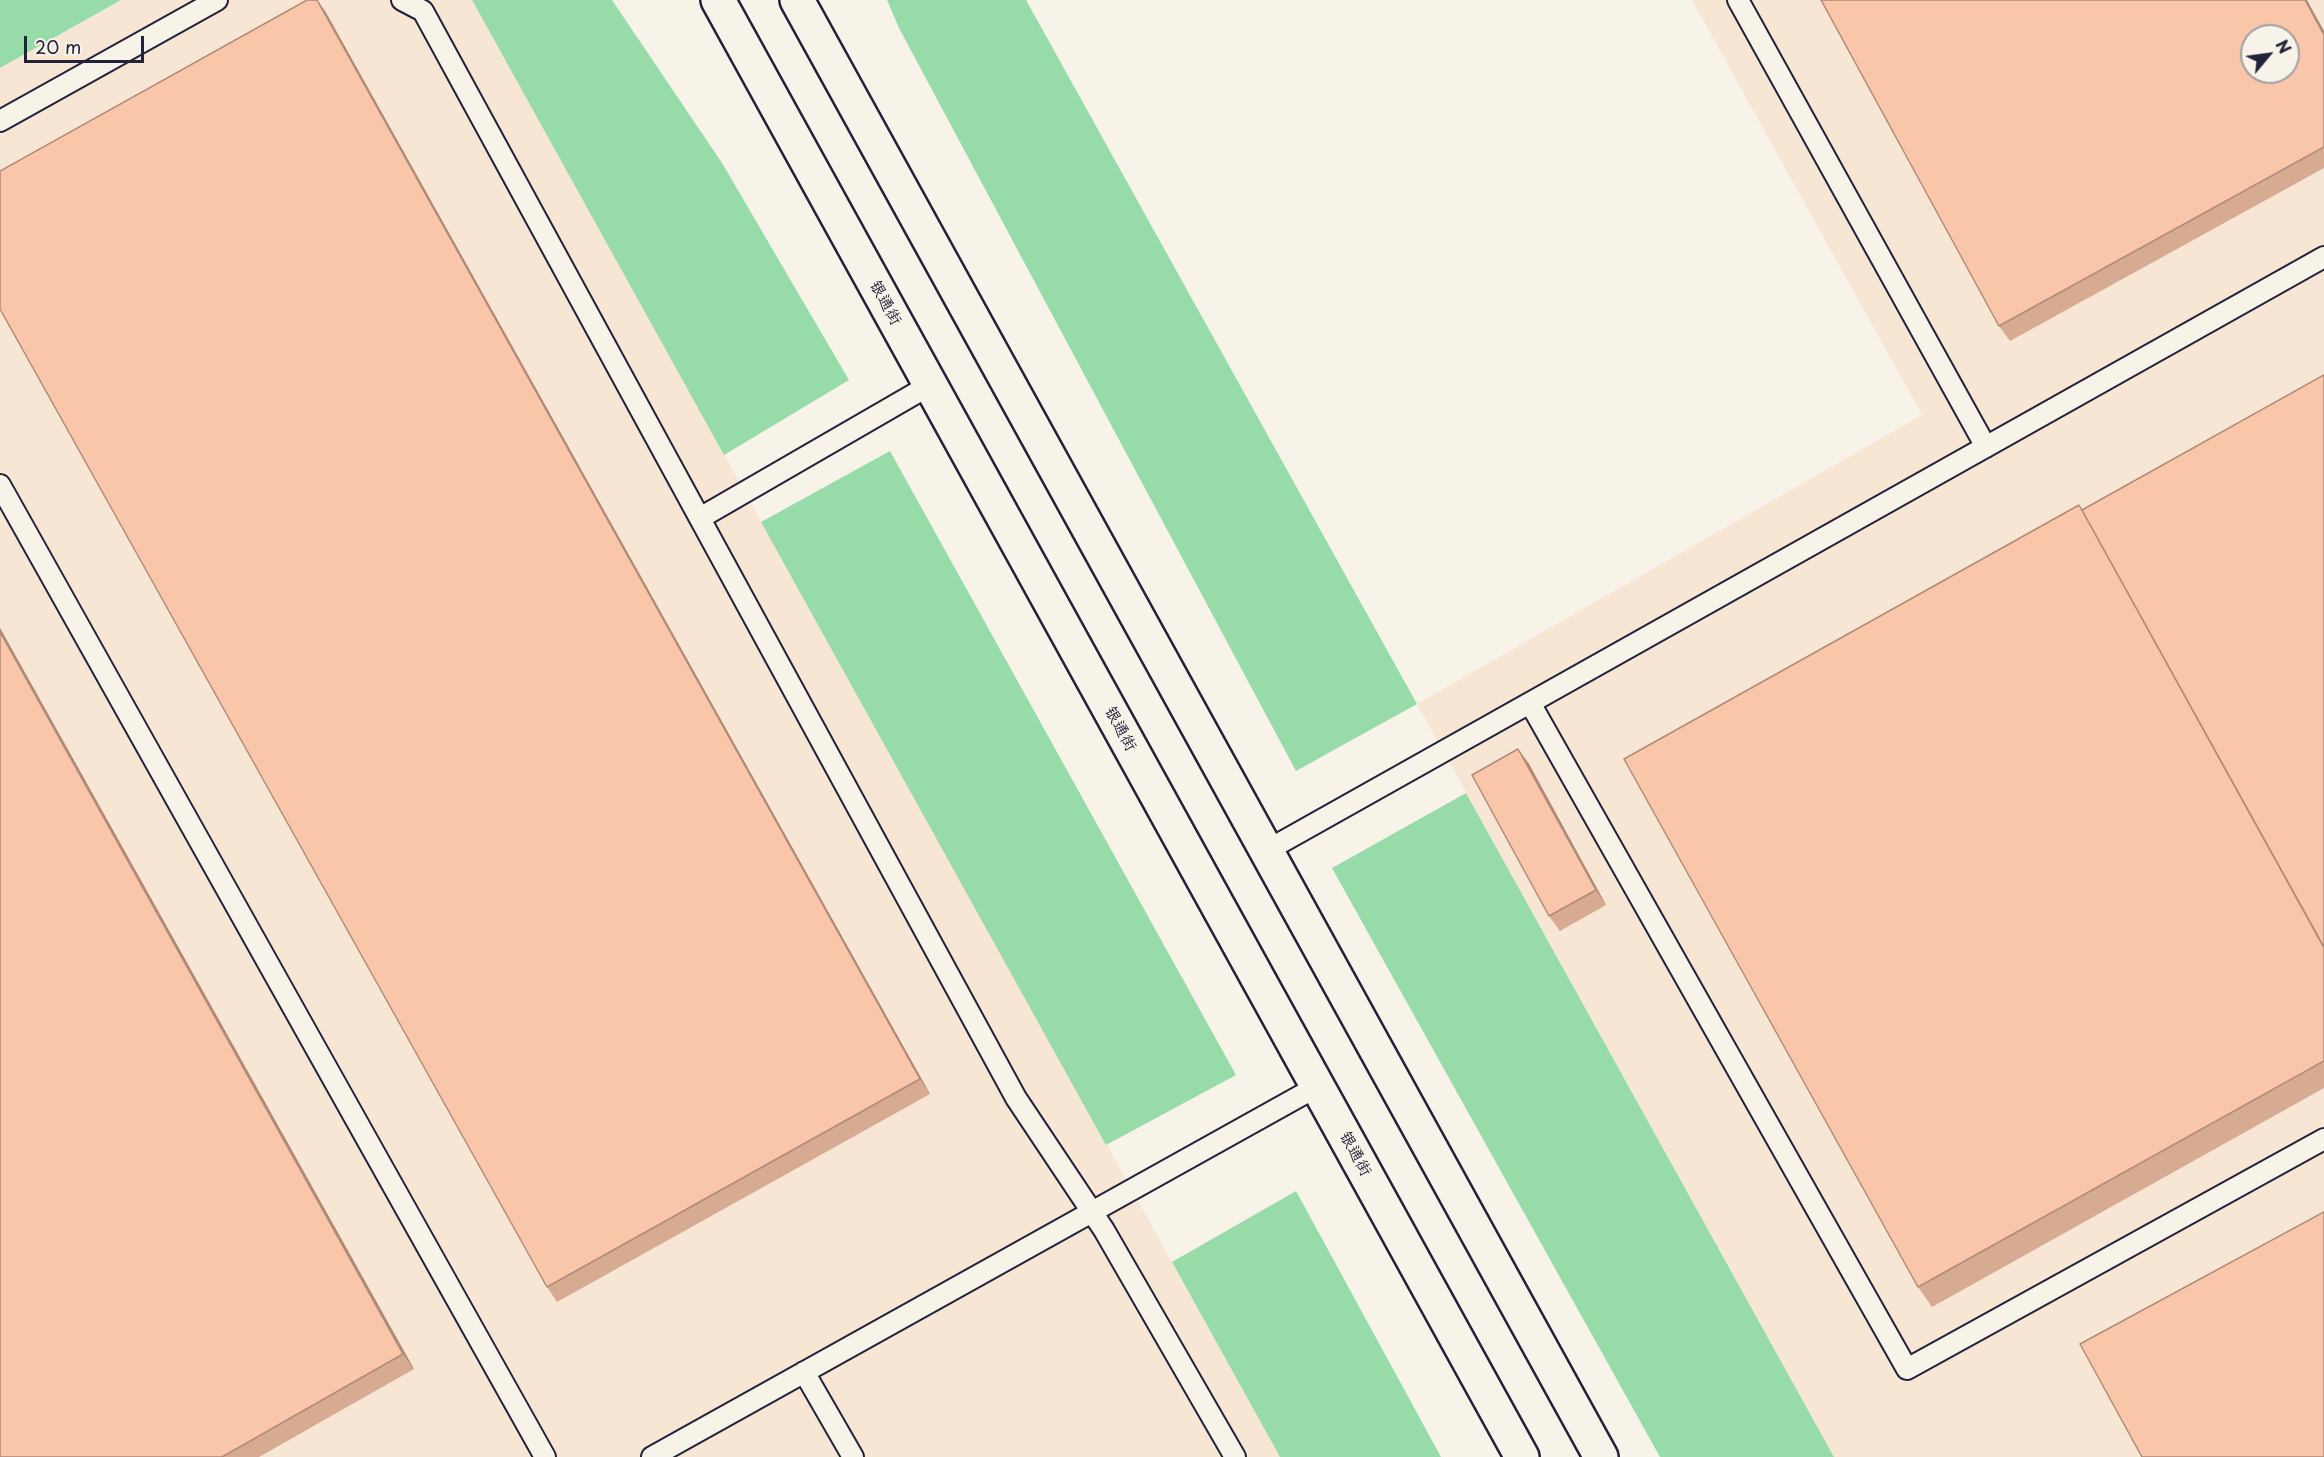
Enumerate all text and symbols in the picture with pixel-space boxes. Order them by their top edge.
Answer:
scale bar [27,24,147,62]
north arrow [2240,24,2300,84]
text: 20 m [35,33,81,60]
text: N [2270,35,2298,58]
street label: 银通街 [865,277,905,329]
street label: 银通街 [1100,703,1140,755]
street label: 银通街 [1335,1128,1375,1180]

